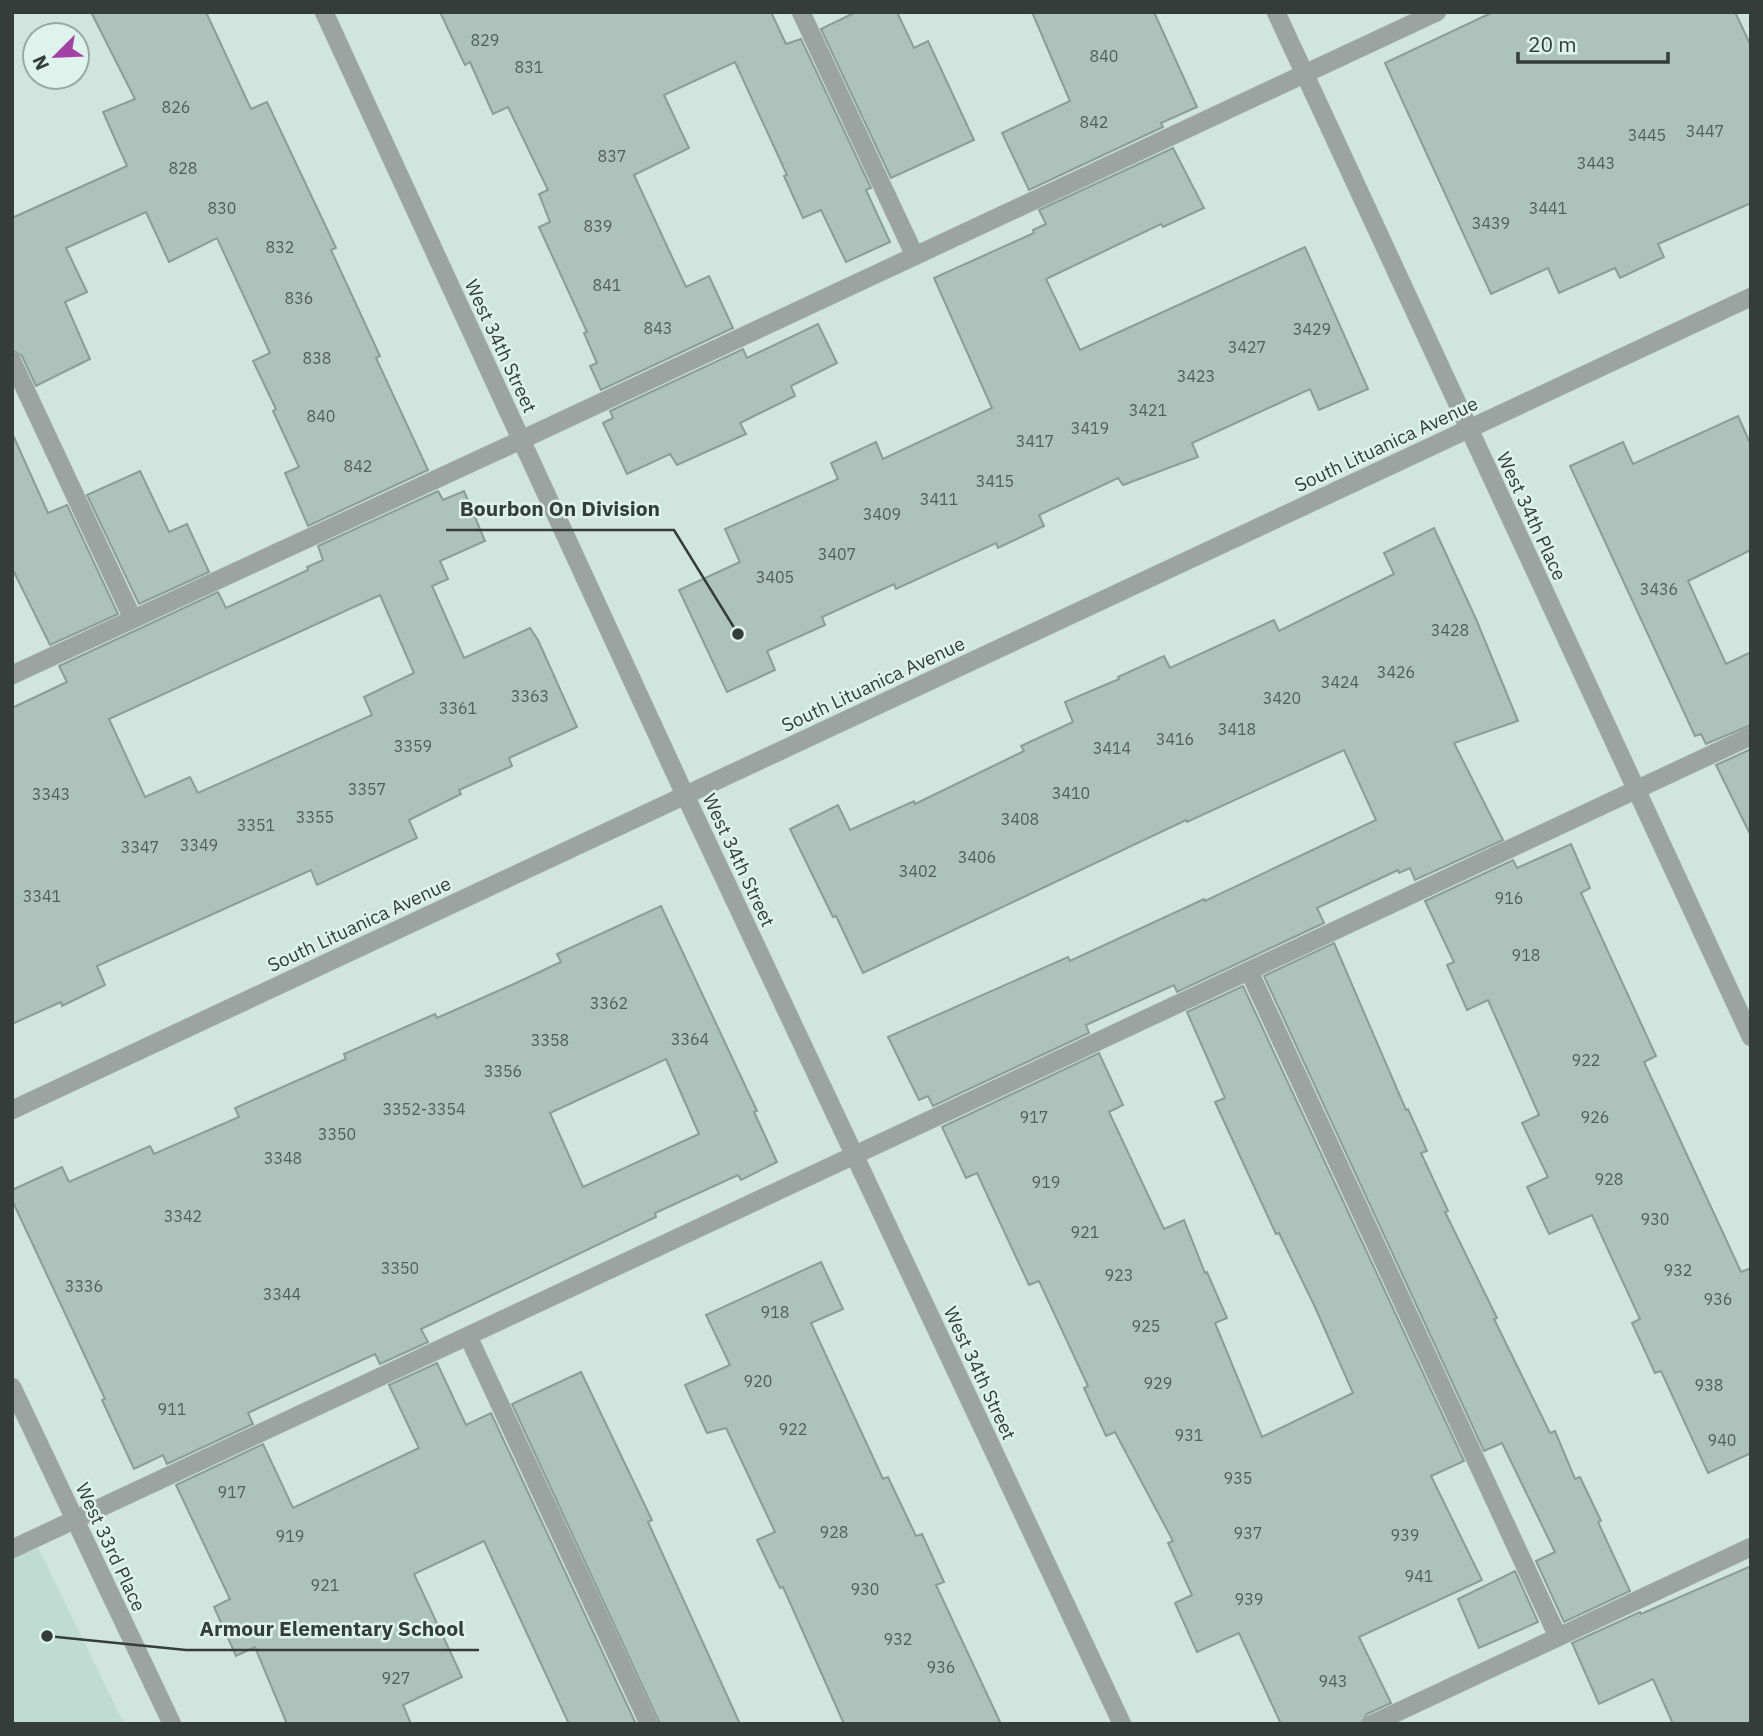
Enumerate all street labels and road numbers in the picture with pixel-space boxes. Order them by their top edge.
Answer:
street label: West 34th Street [460,276,542,416]
street label: South Lituanica Avenue [1291,391,1481,497]
street label: West 34th Place [1492,448,1572,584]
street label: South Lituanica Avenue [778,631,968,737]
street label: West 34th Street [698,790,780,930]
street label: South Lituanica Avenue [264,871,454,977]
street label: West 34th Street [939,1303,1021,1443]
street label: West 33rd Place [71,1479,151,1615]

